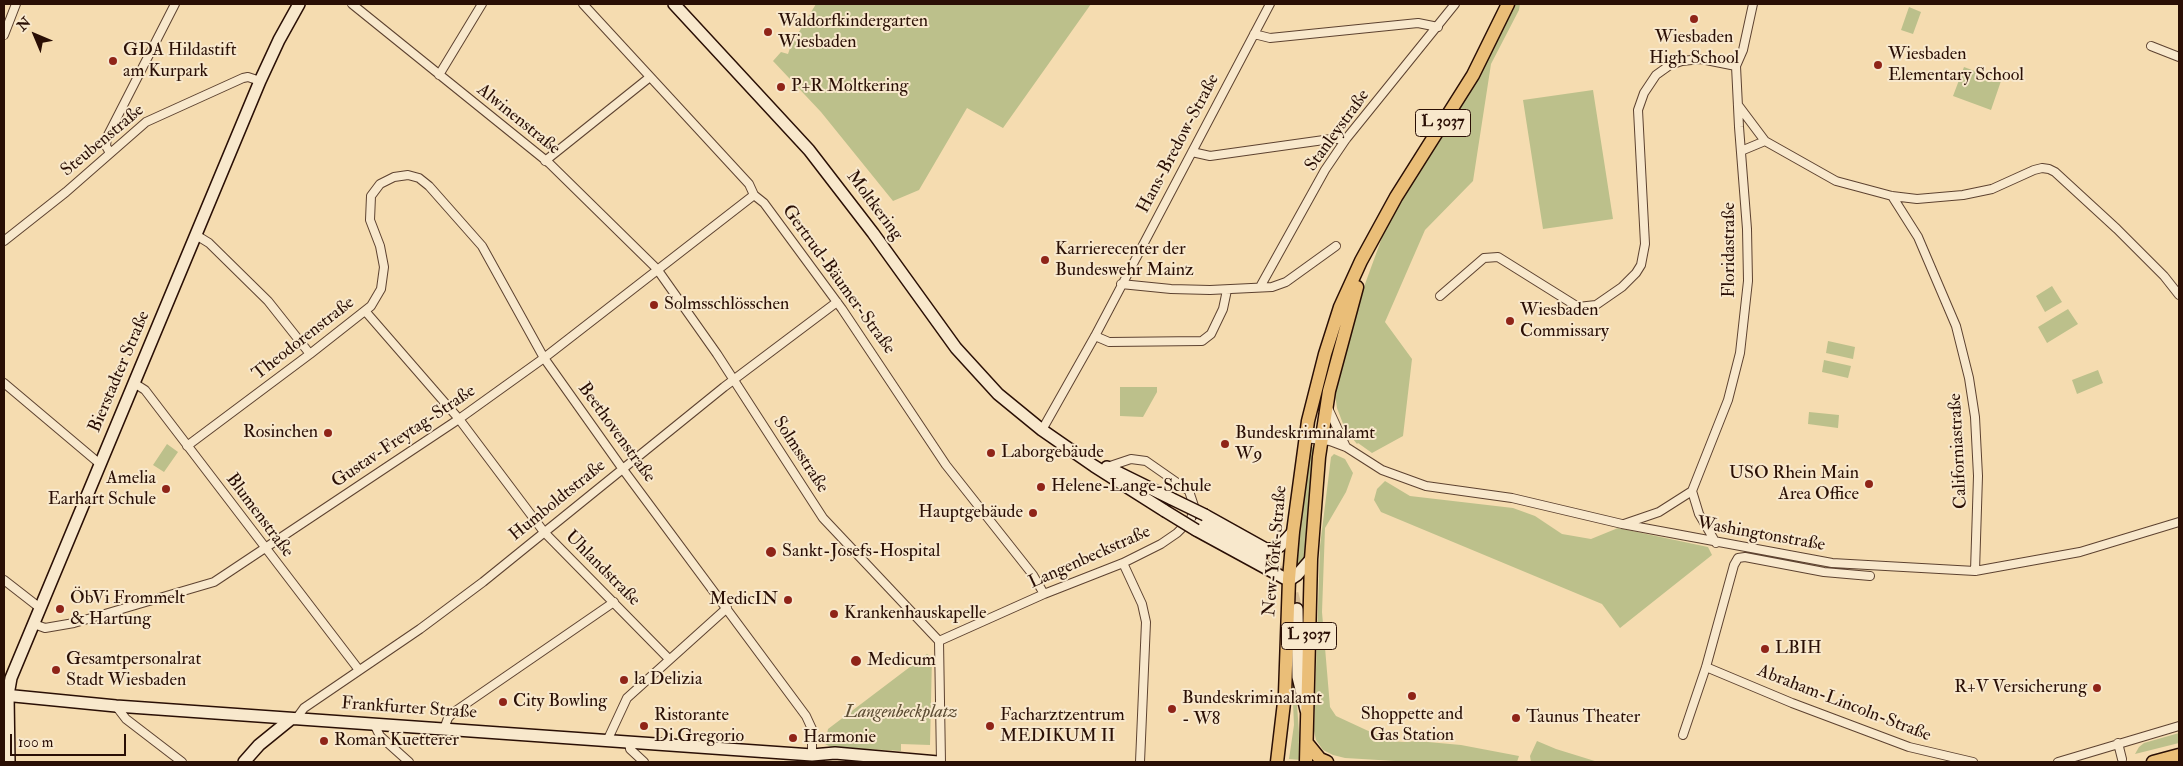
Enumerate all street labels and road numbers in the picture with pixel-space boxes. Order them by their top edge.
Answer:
street label: Hans-Bredow-Straße [1133,71,1225,217]
street label: Alwinenstraße [472,80,564,160]
street label: Stanleystraße [1301,86,1375,176]
street label: Steubenstraße [57,100,149,182]
road number: L 3037 [1416,110,1470,136]
street label: Moltkering [841,167,907,245]
street label: Gertrud-Bäumer-Straße [777,201,899,359]
street label: Floridastraße [1719,202,1741,298]
street label: Theodorenstraße [249,293,359,385]
street label: Bierstadter Straße [85,308,155,436]
street label: Beethovenstraße [572,379,660,487]
street label: Gustav-Freytag-Straße [328,381,480,493]
street label: Californiastraße [1945,393,1973,509]
street label: Solmsstraße [767,413,833,497]
street label: Humboldtstraße [505,456,611,546]
street label: Blumenstraße [220,470,298,562]
street label: New-York-Straße [1260,485,1292,617]
street label: Washingtonstraße [1695,513,1827,557]
street label: Langenbeckstraße [1026,522,1154,594]
street label: Uhlandstraße [560,527,644,611]
road number: L 3037 [1282,622,1336,650]
street label: Abraham-Lincoln-Straße [1754,661,1934,747]
street label: Frankfurter Straße [341,693,477,725]

